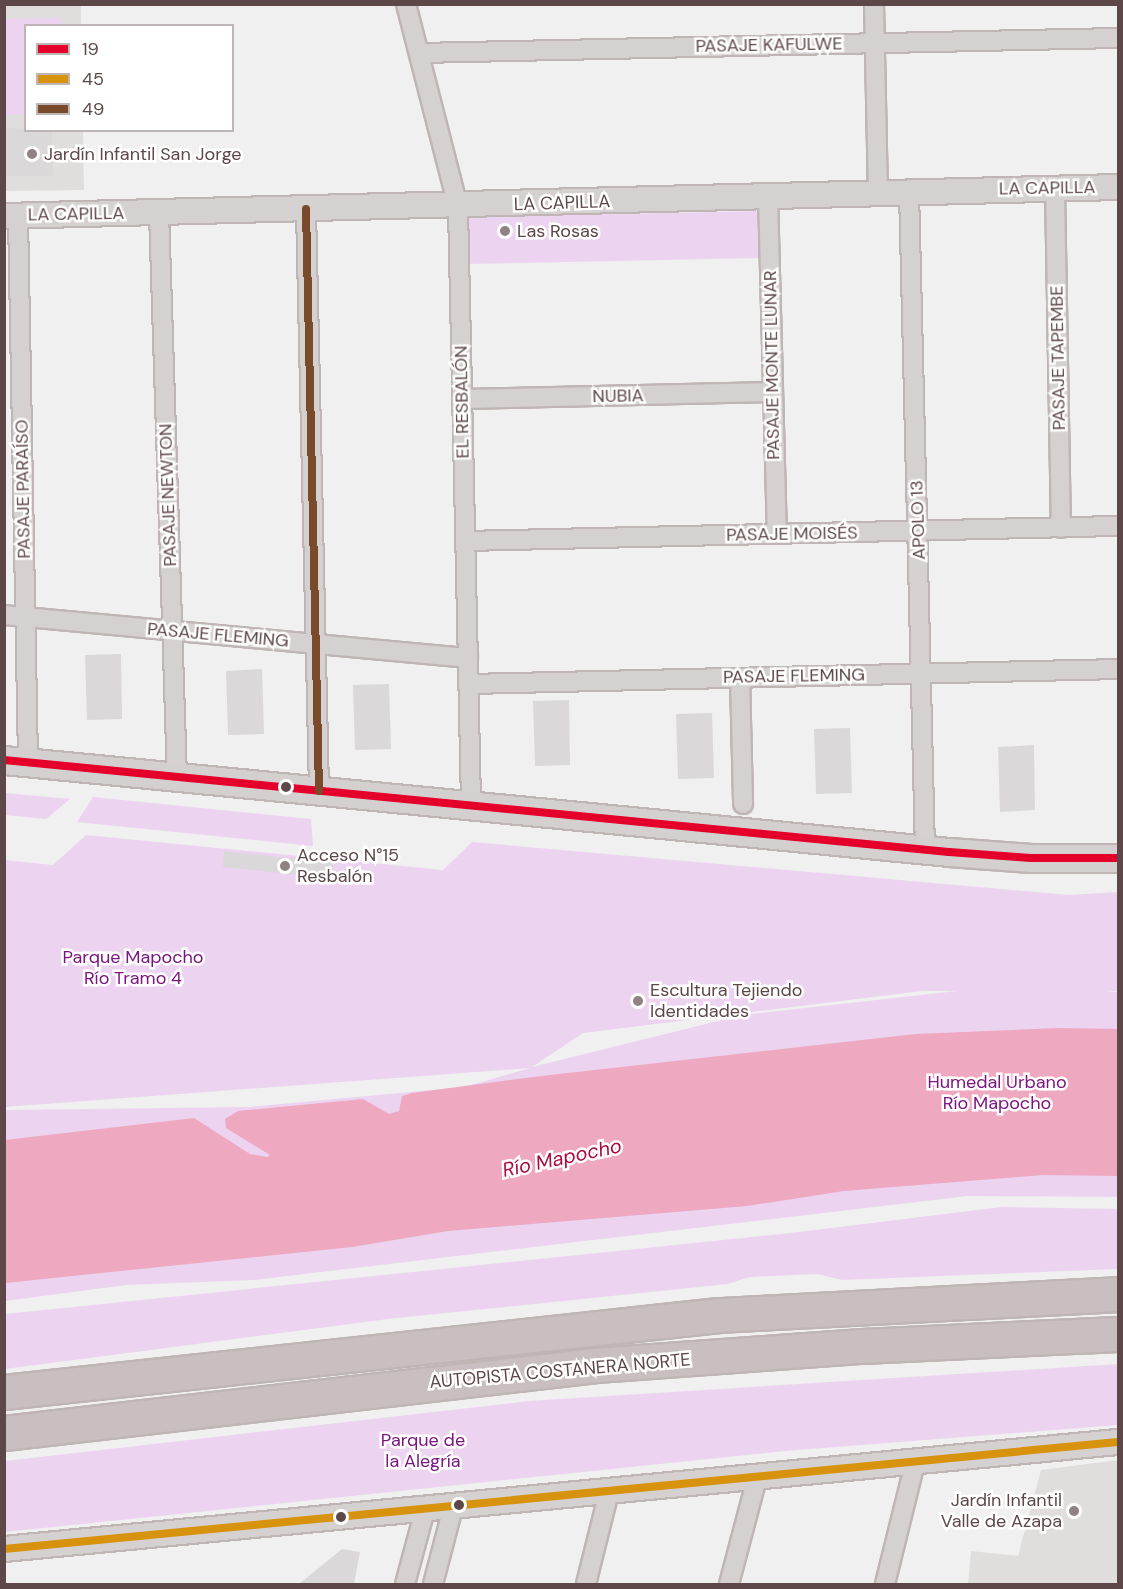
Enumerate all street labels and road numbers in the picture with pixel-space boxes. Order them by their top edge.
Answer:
street label: PASAJE KAFULWE [695,33,843,57]
street label: LA CAPILLA [999,176,1095,200]
street label: LA CAPILLA [513,191,611,215]
street label: LA CAPILLA [28,202,124,226]
street label: PASAJE MONTE LUNAR [760,270,784,460]
street label: PASAJE TAPEMBE [1046,286,1070,430]
street label: EL RESBALÓN [450,345,474,459]
street label: NUBIA [592,385,644,407]
street label: PASAJE PARAÍSO [11,419,35,559]
street label: PASAJE NEWTON [155,423,181,567]
street label: APOLO 13 [906,480,930,560]
street label: PASAJE MOISÉS [726,522,858,546]
street label: PASAJE FLEMING [146,618,290,652]
street label: PASAJE FLEMING [723,664,865,688]
street label: AUTOPISTA COSTANERA NORTE [429,1349,691,1393]

